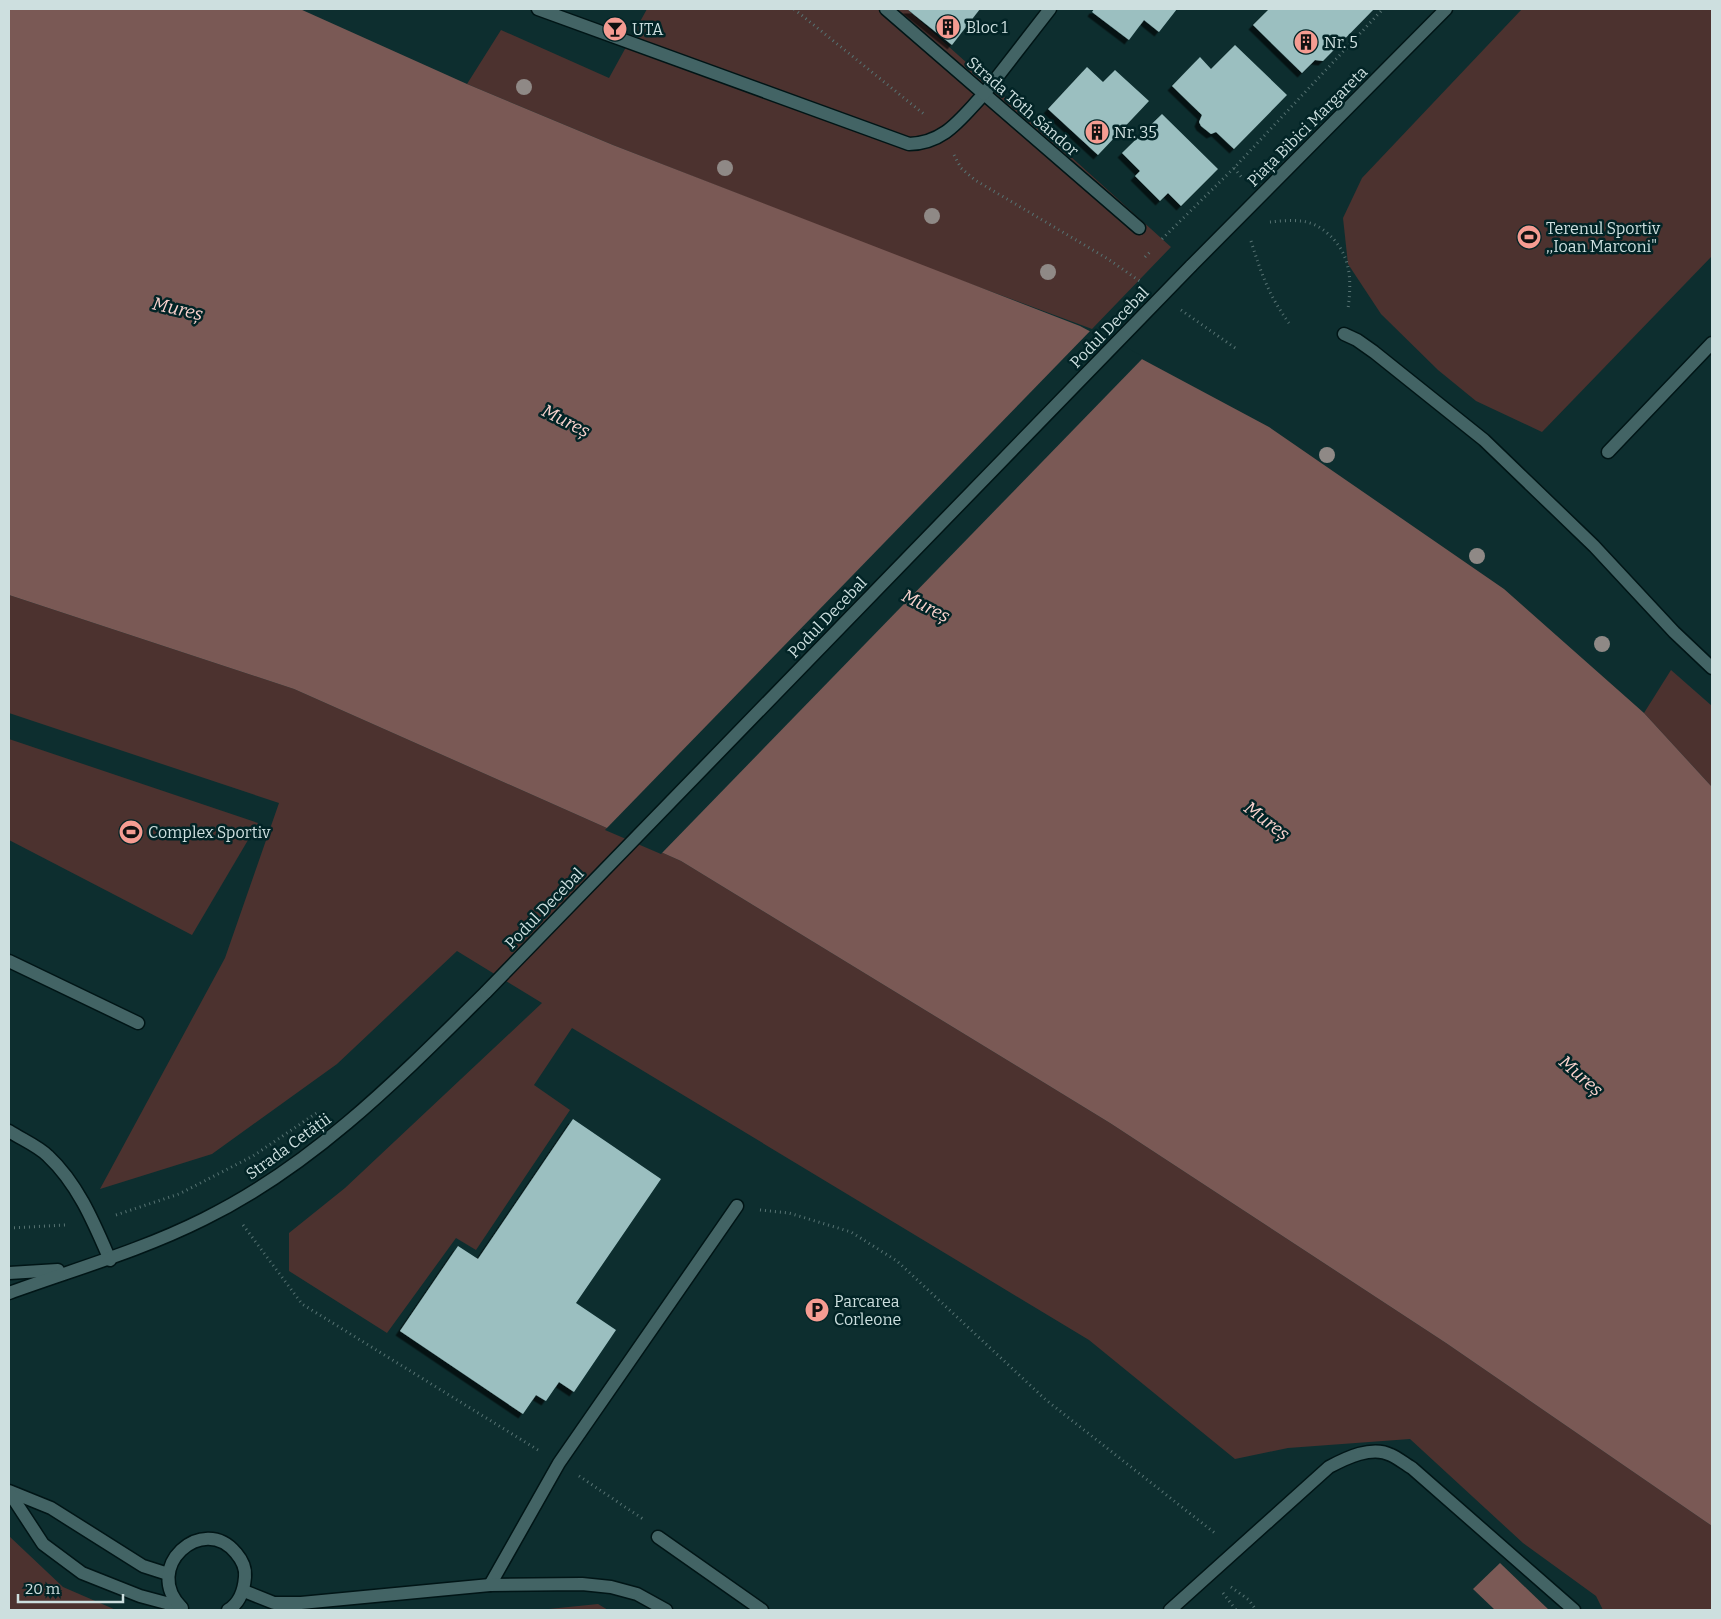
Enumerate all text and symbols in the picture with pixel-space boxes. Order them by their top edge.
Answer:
building icon: Bloc 1 [935,14,961,40]
bar icon: UTA [602,16,628,42]
place label: Bloc 1 [966,18,1008,37]
place label: UTA [632,20,664,39]
building icon: Nr. 5 [1293,29,1319,55]
place label: Nr. 5 [1324,33,1358,52]
street label: Strada Tóth Sándor [963,53,1083,160]
street label: Piața Bibici Margareta [1243,62,1372,191]
building icon: Nr. 35 [1084,119,1110,145]
place label: Nr. 35 [1114,123,1157,142]
place label: Terenul Sportiv ,,Ioan Marconi" [1546,219,1661,256]
sports icon: Terenul Sportiv ,,Ioan Marconi" [1516,224,1542,250]
street label: Podul Decebal [1066,283,1153,372]
water label: Mureș [150,293,206,326]
water label: Mureș [538,400,594,443]
street label: Podul Decebal [784,573,871,662]
water label: Mureș [898,585,954,628]
water label: Mureș [1240,797,1294,845]
sports icon: Complex Sportiv [118,819,144,845]
place label: Complex Sportiv [148,823,271,842]
street label: Podul Decebal [501,864,588,953]
water label: Mureș [1554,1051,1608,1101]
street label: Strada Cetății [242,1109,335,1184]
place label: Parcarea Corleone [834,1292,901,1329]
parking icon: Parcarea Corleone [804,1297,830,1323]
scale bar [18,1572,122,1604]
text: 20 m [25,1580,61,1598]

